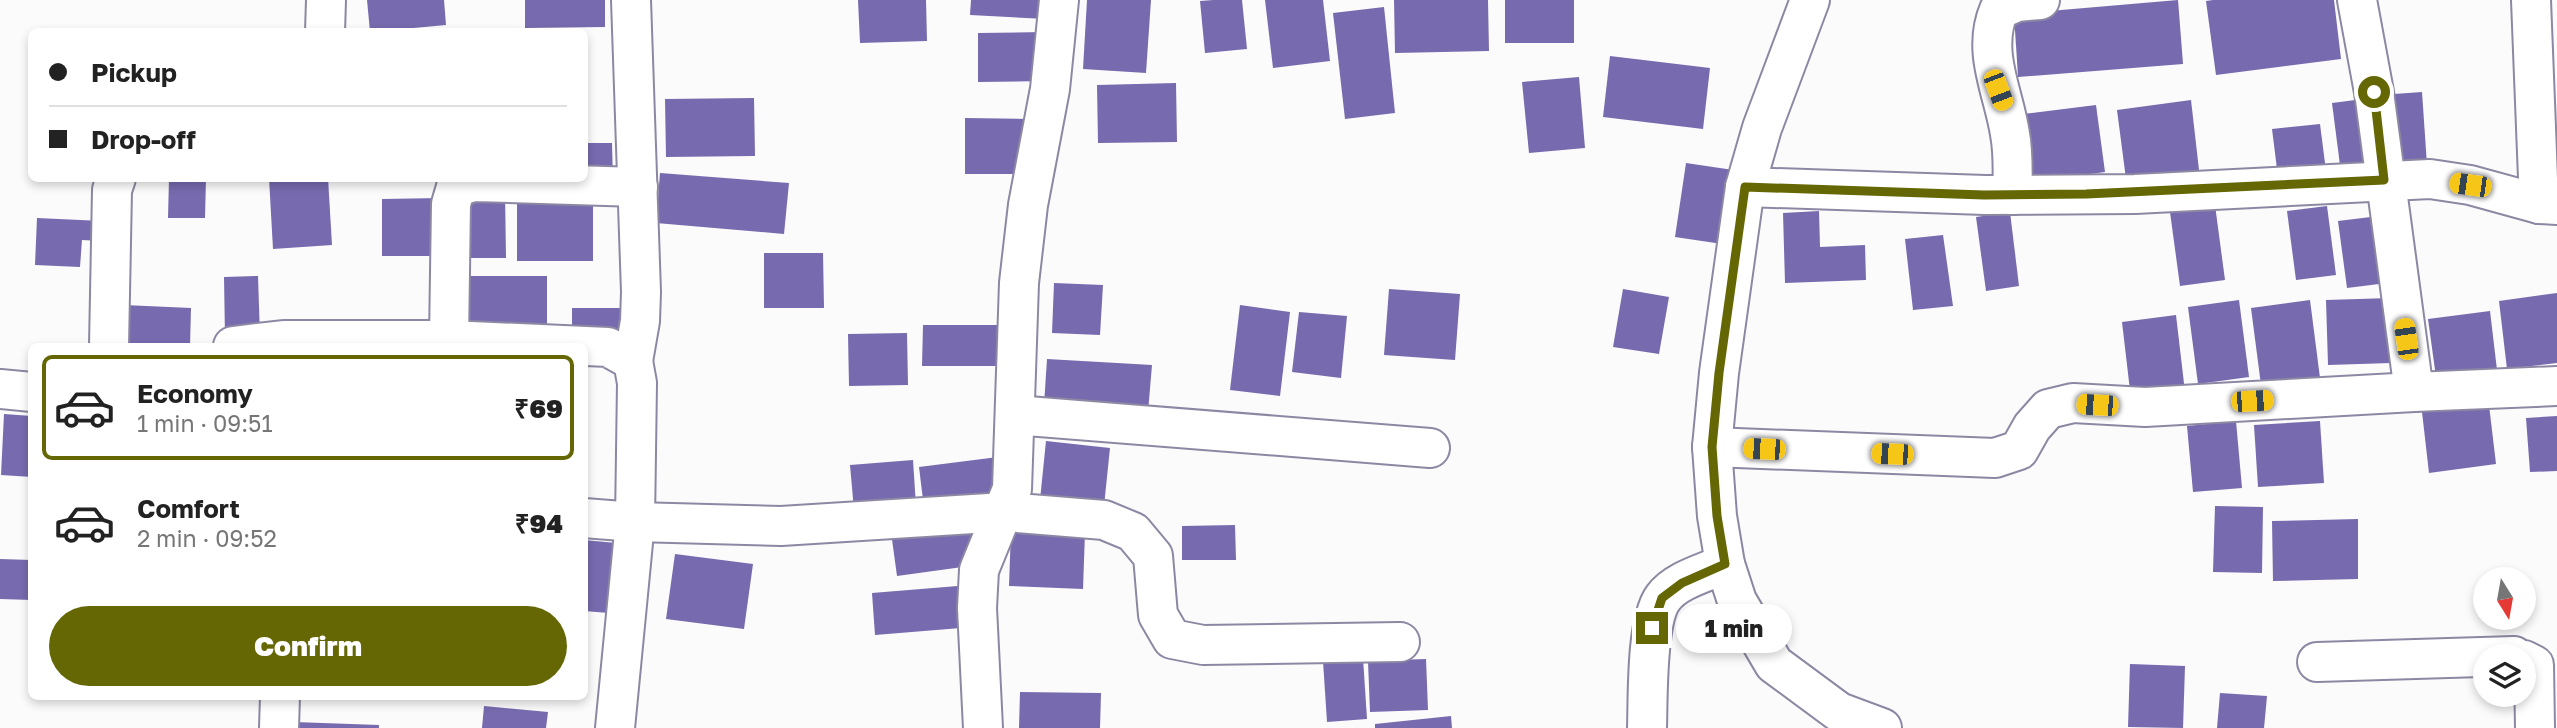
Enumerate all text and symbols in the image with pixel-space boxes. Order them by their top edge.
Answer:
text: Pickup [91,57,177,88]
car [1981,67,2016,113]
route start [2358,76,2390,108]
text: Drop-off [91,124,196,155]
car [2448,172,2493,198]
car [2393,317,2420,361]
icon: car [53,376,116,439]
text: Economy [137,378,253,409]
car [2231,389,2274,413]
text: ₹69 [514,393,563,424]
car [2076,393,2119,417]
text: 1 min · 09:51 [137,409,273,437]
car [1743,438,1786,460]
car [1871,443,1914,465]
icon: car [53,491,116,554]
text: Comfort [137,493,240,524]
text: ₹94 [515,508,563,539]
text: 2 min · 09:52 [137,524,277,552]
north arrow [2473,567,2536,630]
map controls [2473,567,2536,707]
callout: 1 min [1676,604,1792,652]
button: Confirm [49,606,567,686]
route end [1636,612,1668,644]
text: 1 min [1705,614,1763,642]
button: layers [2473,644,2536,707]

